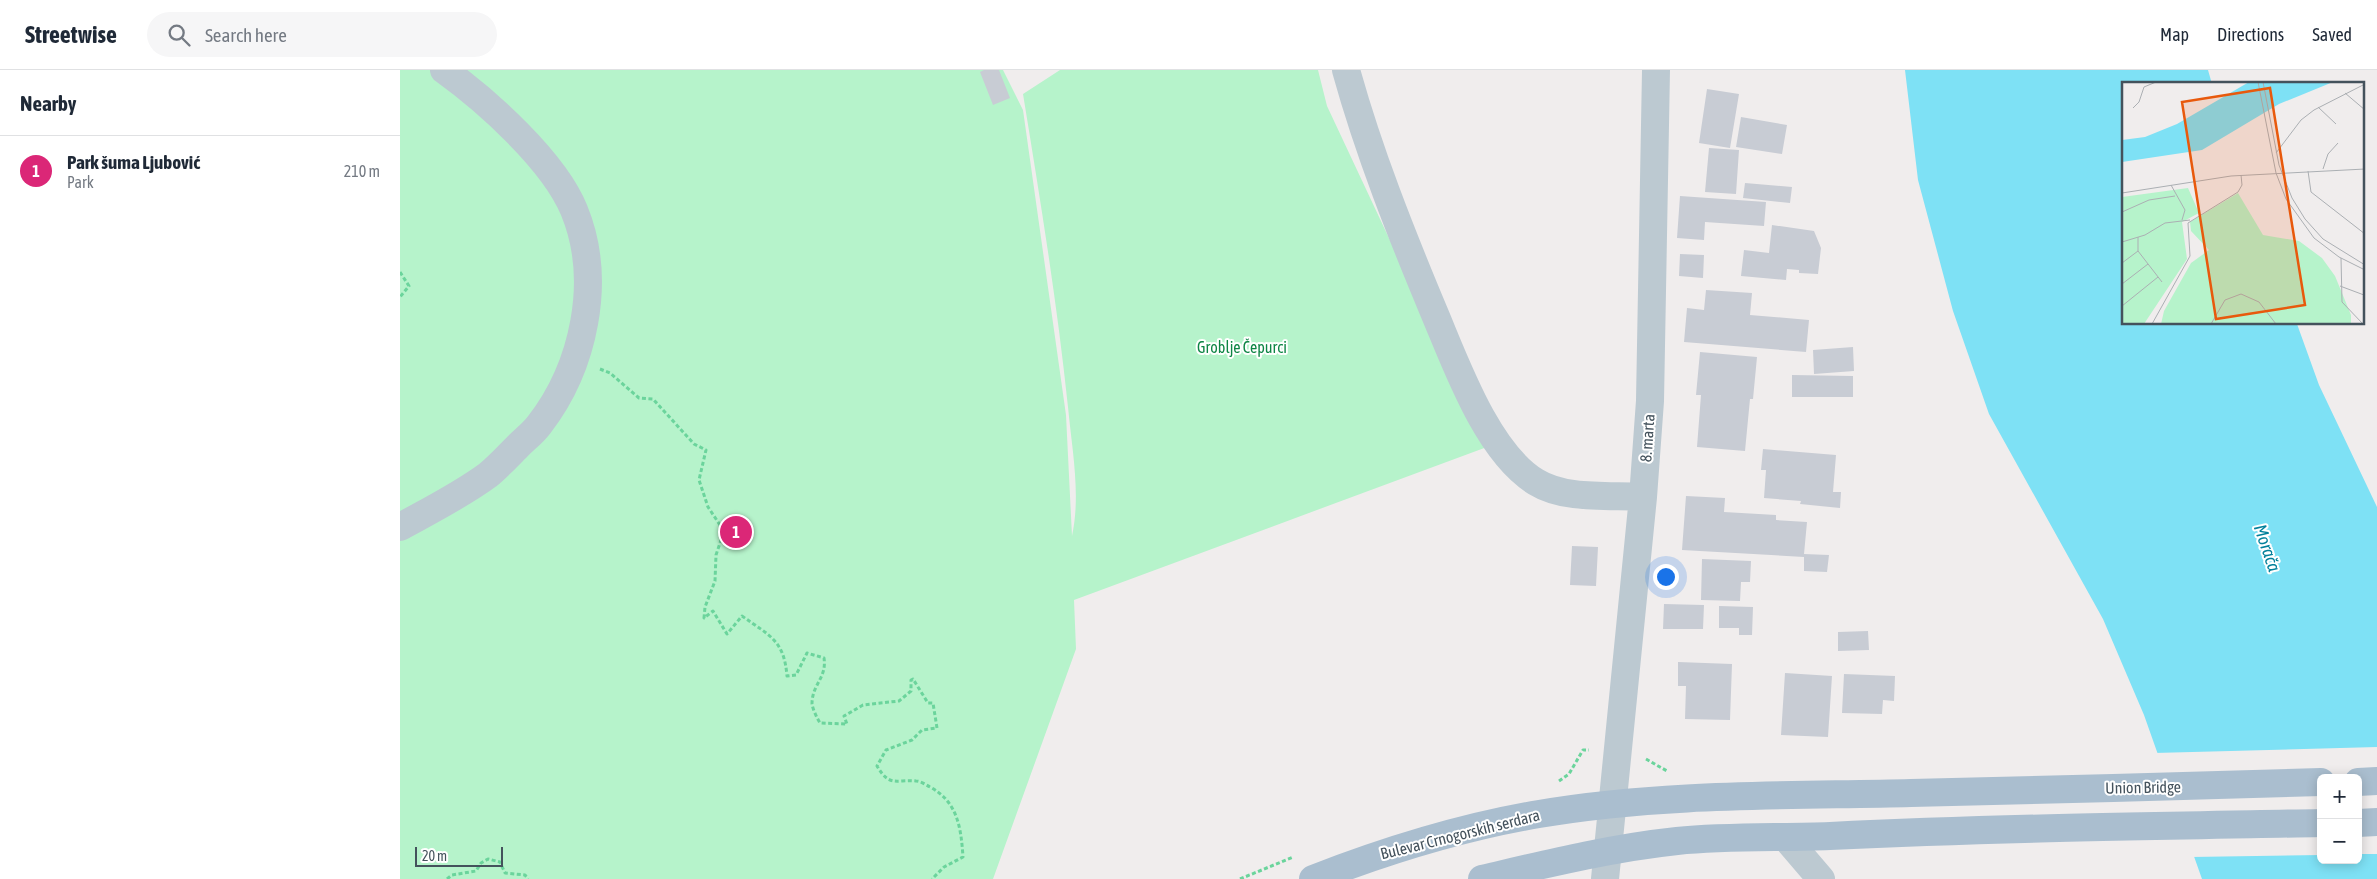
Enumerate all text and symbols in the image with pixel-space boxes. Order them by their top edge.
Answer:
search box [147,12,497,57]
text: Streetwise [25,21,117,48]
icon: search [165,21,193,49]
text: Search here [205,24,287,46]
text: Map [2160,24,2189,45]
text: Directions [2217,24,2284,45]
text: Saved [2312,24,2352,45]
inset map [2122,82,2364,325]
text: Nearby [20,91,76,115]
text: Park šuma Ljubović [67,151,200,173]
text: 1 [32,162,40,180]
text: 210 m [344,162,380,180]
text: Park [67,173,94,191]
park label: Groblje Čepurci [1197,338,1287,357]
street label: 8. marta [1636,413,1658,463]
pin: 1 [720,513,752,551]
water label: Morača [2250,521,2286,575]
your location [1653,564,1679,590]
map controls [2317,774,2362,864]
button: + [2317,774,2362,819]
street label: Union Bridge [2105,777,2181,798]
street label: Bulevar Crnogorskih serdara [1378,805,1542,863]
button: − [2317,819,2362,864]
scale bar [415,844,502,867]
text: 20 m [422,848,447,864]

